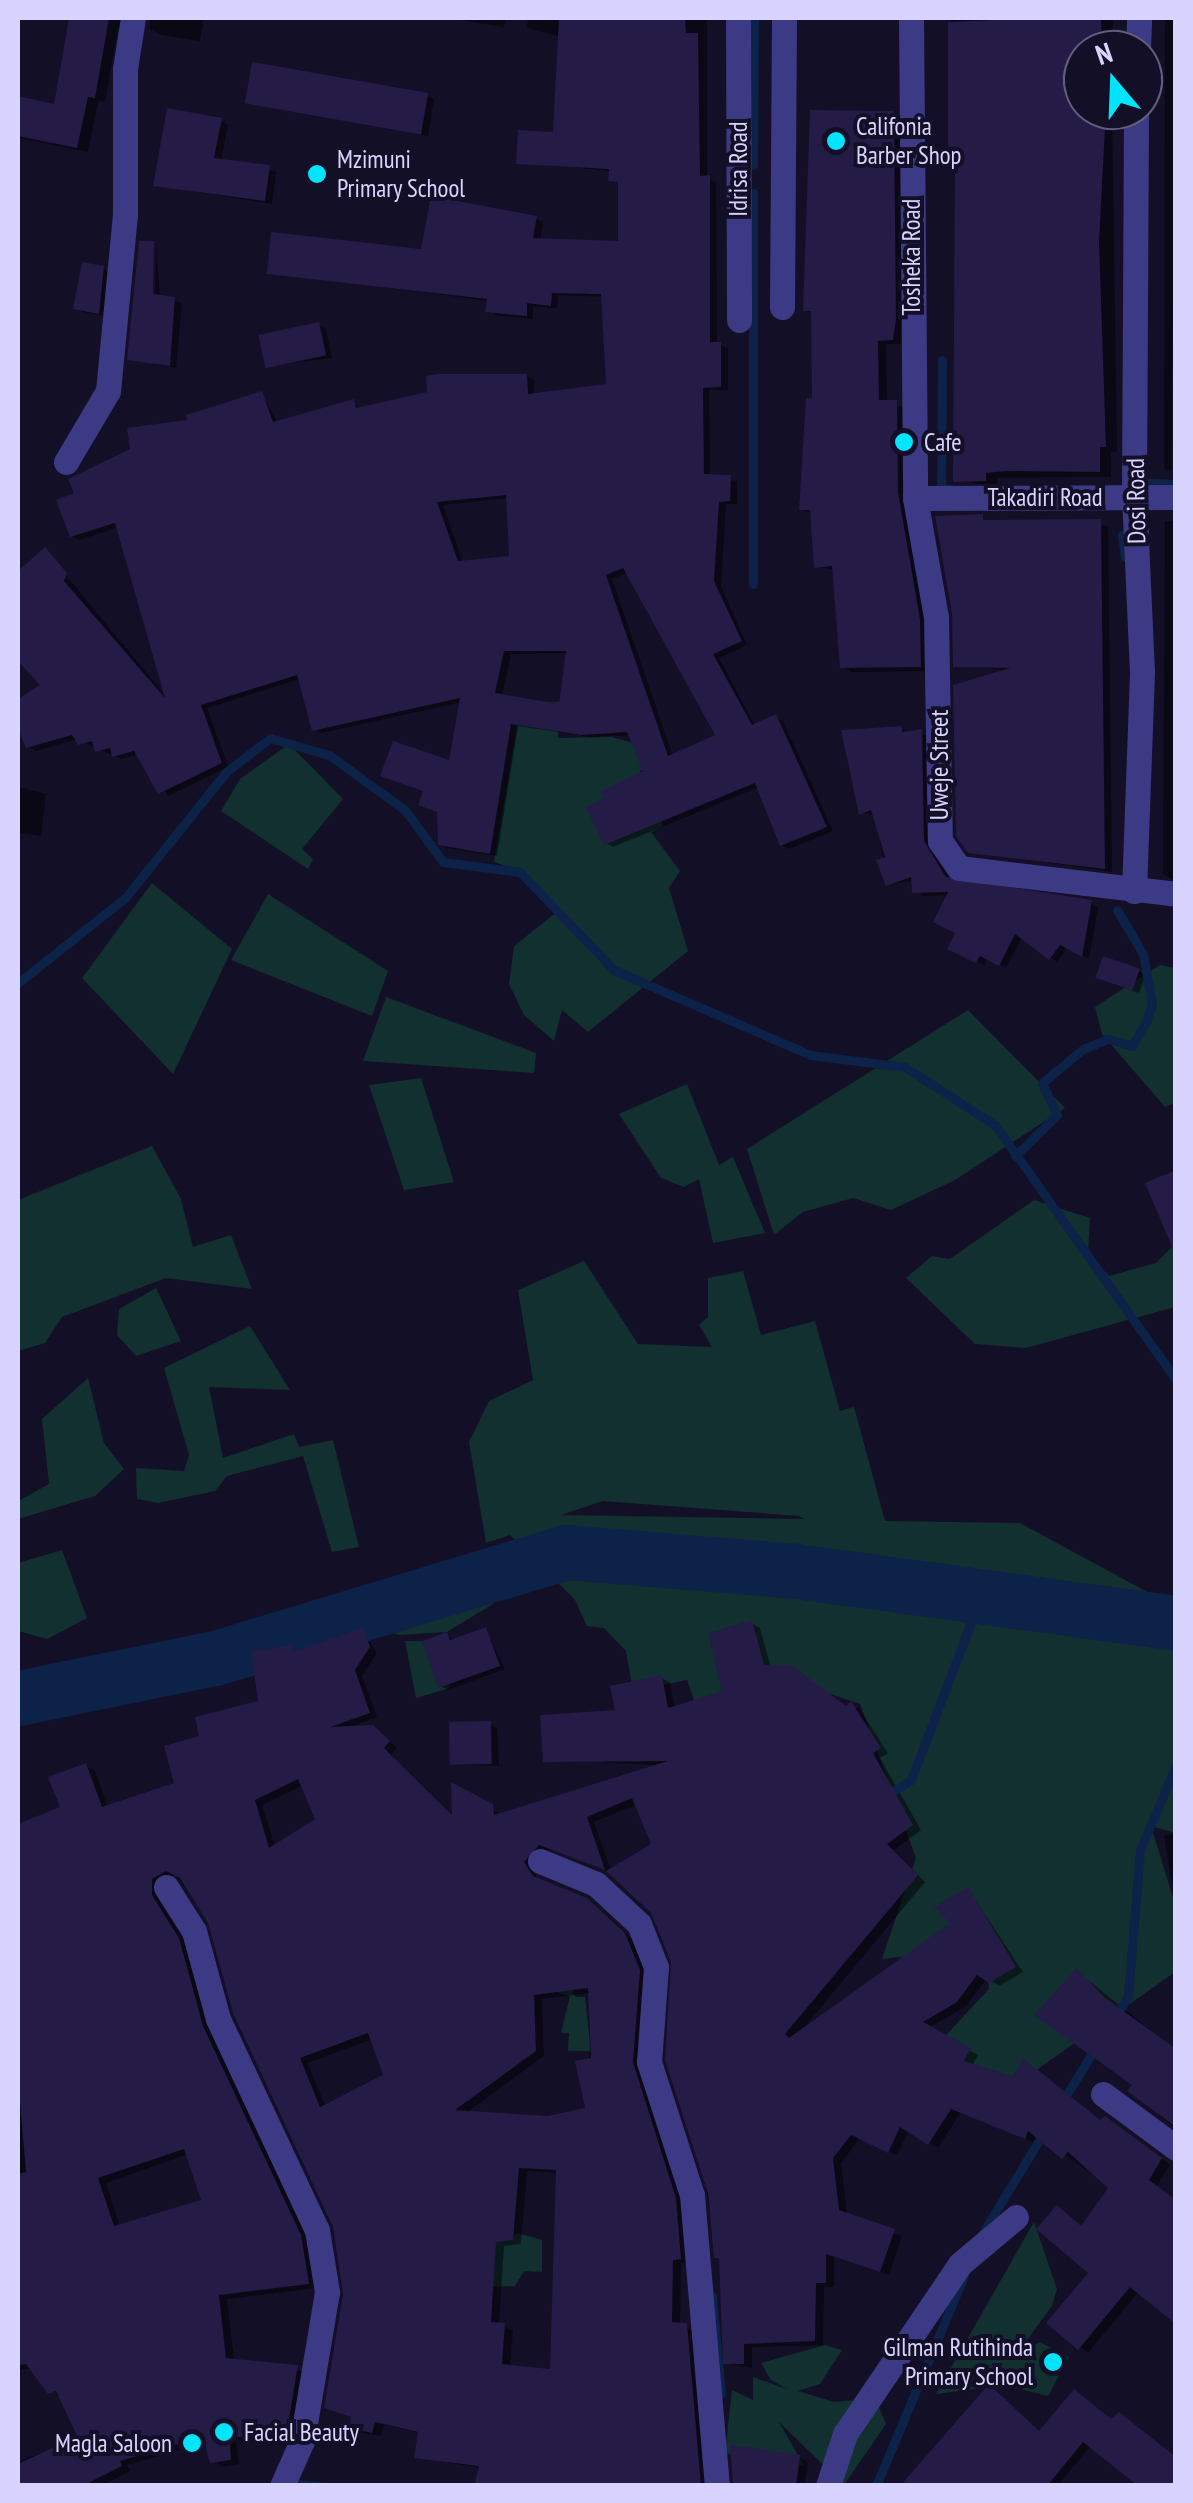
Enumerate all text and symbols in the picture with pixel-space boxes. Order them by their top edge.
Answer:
north arrow [1063,30,1163,130]
text: N [1091,33,1117,73]
place label: Califonia Barber Shop [856,112,961,171]
street label: Idrisa Road [723,121,753,217]
marker: Califonia Barber Shop [825,130,847,152]
place label: Mzimuni Primary School [337,145,466,204]
marker: Mzimuni Primary School [306,163,328,185]
street label: Tosheka Road [896,199,926,315]
place label: Cafe [924,427,962,457]
marker: Cafe [893,431,915,453]
street label: Dosi Road [1120,458,1152,544]
street label: Takadiri Road [987,482,1103,512]
street label: Uweje Street [924,710,954,820]
place label: Gilman Rutihinda Primary School [884,2333,1033,2392]
marker: Gilman Rutihinda Primary School [1042,2351,1064,2373]
place label: Facial Beauty [244,2417,359,2447]
marker: Facial Beauty [213,2421,235,2443]
place label: Magla Saloon [55,2428,172,2458]
marker: Magla Saloon [181,2432,203,2454]

